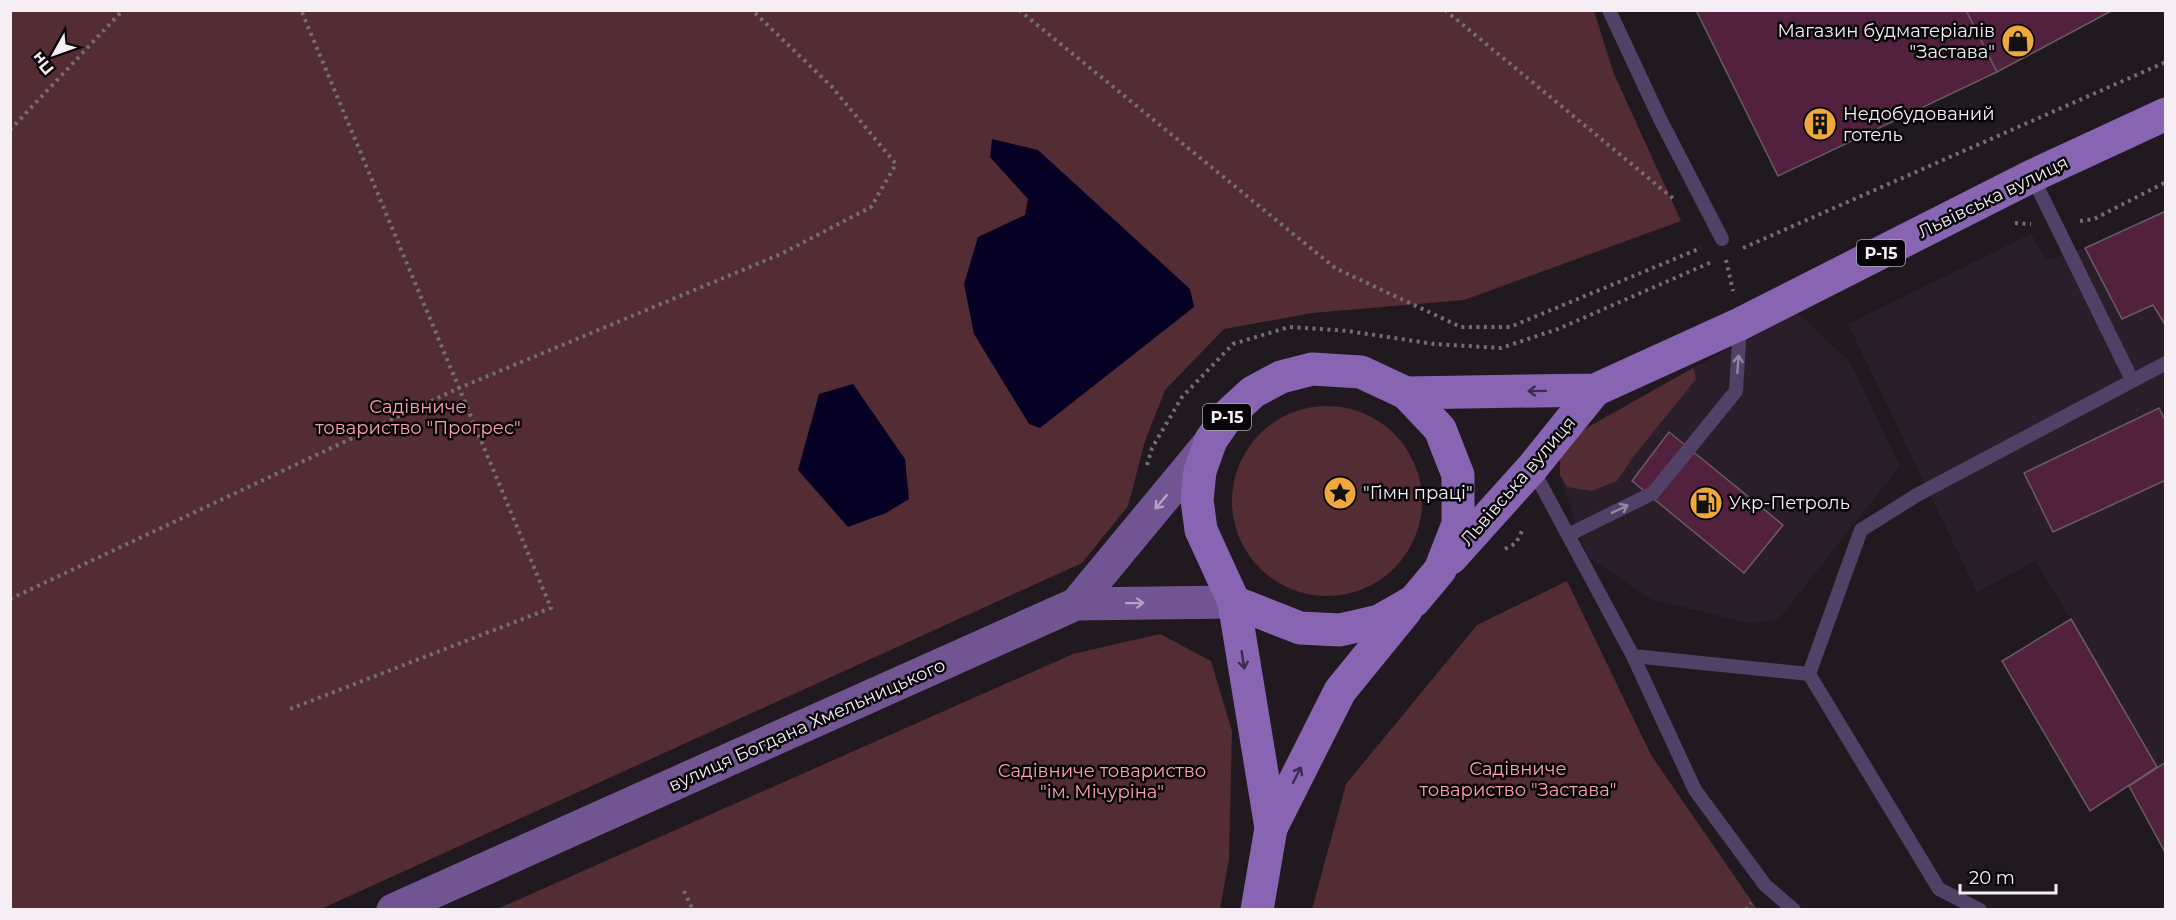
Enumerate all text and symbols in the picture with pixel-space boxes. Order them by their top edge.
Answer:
place label: Магазин будматеріалів "Застава" [1777,20,1995,63]
shop icon: Магазин будматеріалів "Застава" [2000,23,2036,59]
north arrow [24,24,84,84]
text: Пн [28,48,58,79]
place label: Недобудований готель [1843,103,1995,146]
building icon: Недобудований готель [1802,106,1838,142]
street label: Львівська вулиця [1914,151,2072,243]
road number: Р-15 [1857,240,1905,266]
one-way arrow [1732,354,1743,374]
one-way arrow [1527,385,1547,397]
park label: Садівниче товариство "Прогрес" [315,396,521,439]
road number: Р-15 [1203,404,1251,430]
street label: Львівська вулиця [1456,412,1580,550]
place icon: "Гімн праці" [1322,475,1358,511]
place label: "Гімн праці" [1363,482,1473,504]
fuel station icon: Укр-Петроль [1688,485,1724,521]
place label: Укр-Петроль [1729,492,1850,514]
one-way arrow [1154,493,1167,509]
one-way arrow [1611,502,1629,514]
one-way arrow [1124,597,1144,609]
one-way arrow [1238,649,1249,669]
street label: вулиця Богдана Хмельницького [665,654,949,796]
park label: Садівниче товариство "Застава" [1420,758,1616,801]
park label: Садівниче товариство "ім. Мічуріна" [998,760,1206,803]
one-way arrow [1292,767,1304,785]
scale bar [1960,857,2056,895]
text: 20 m [1969,867,2015,889]

